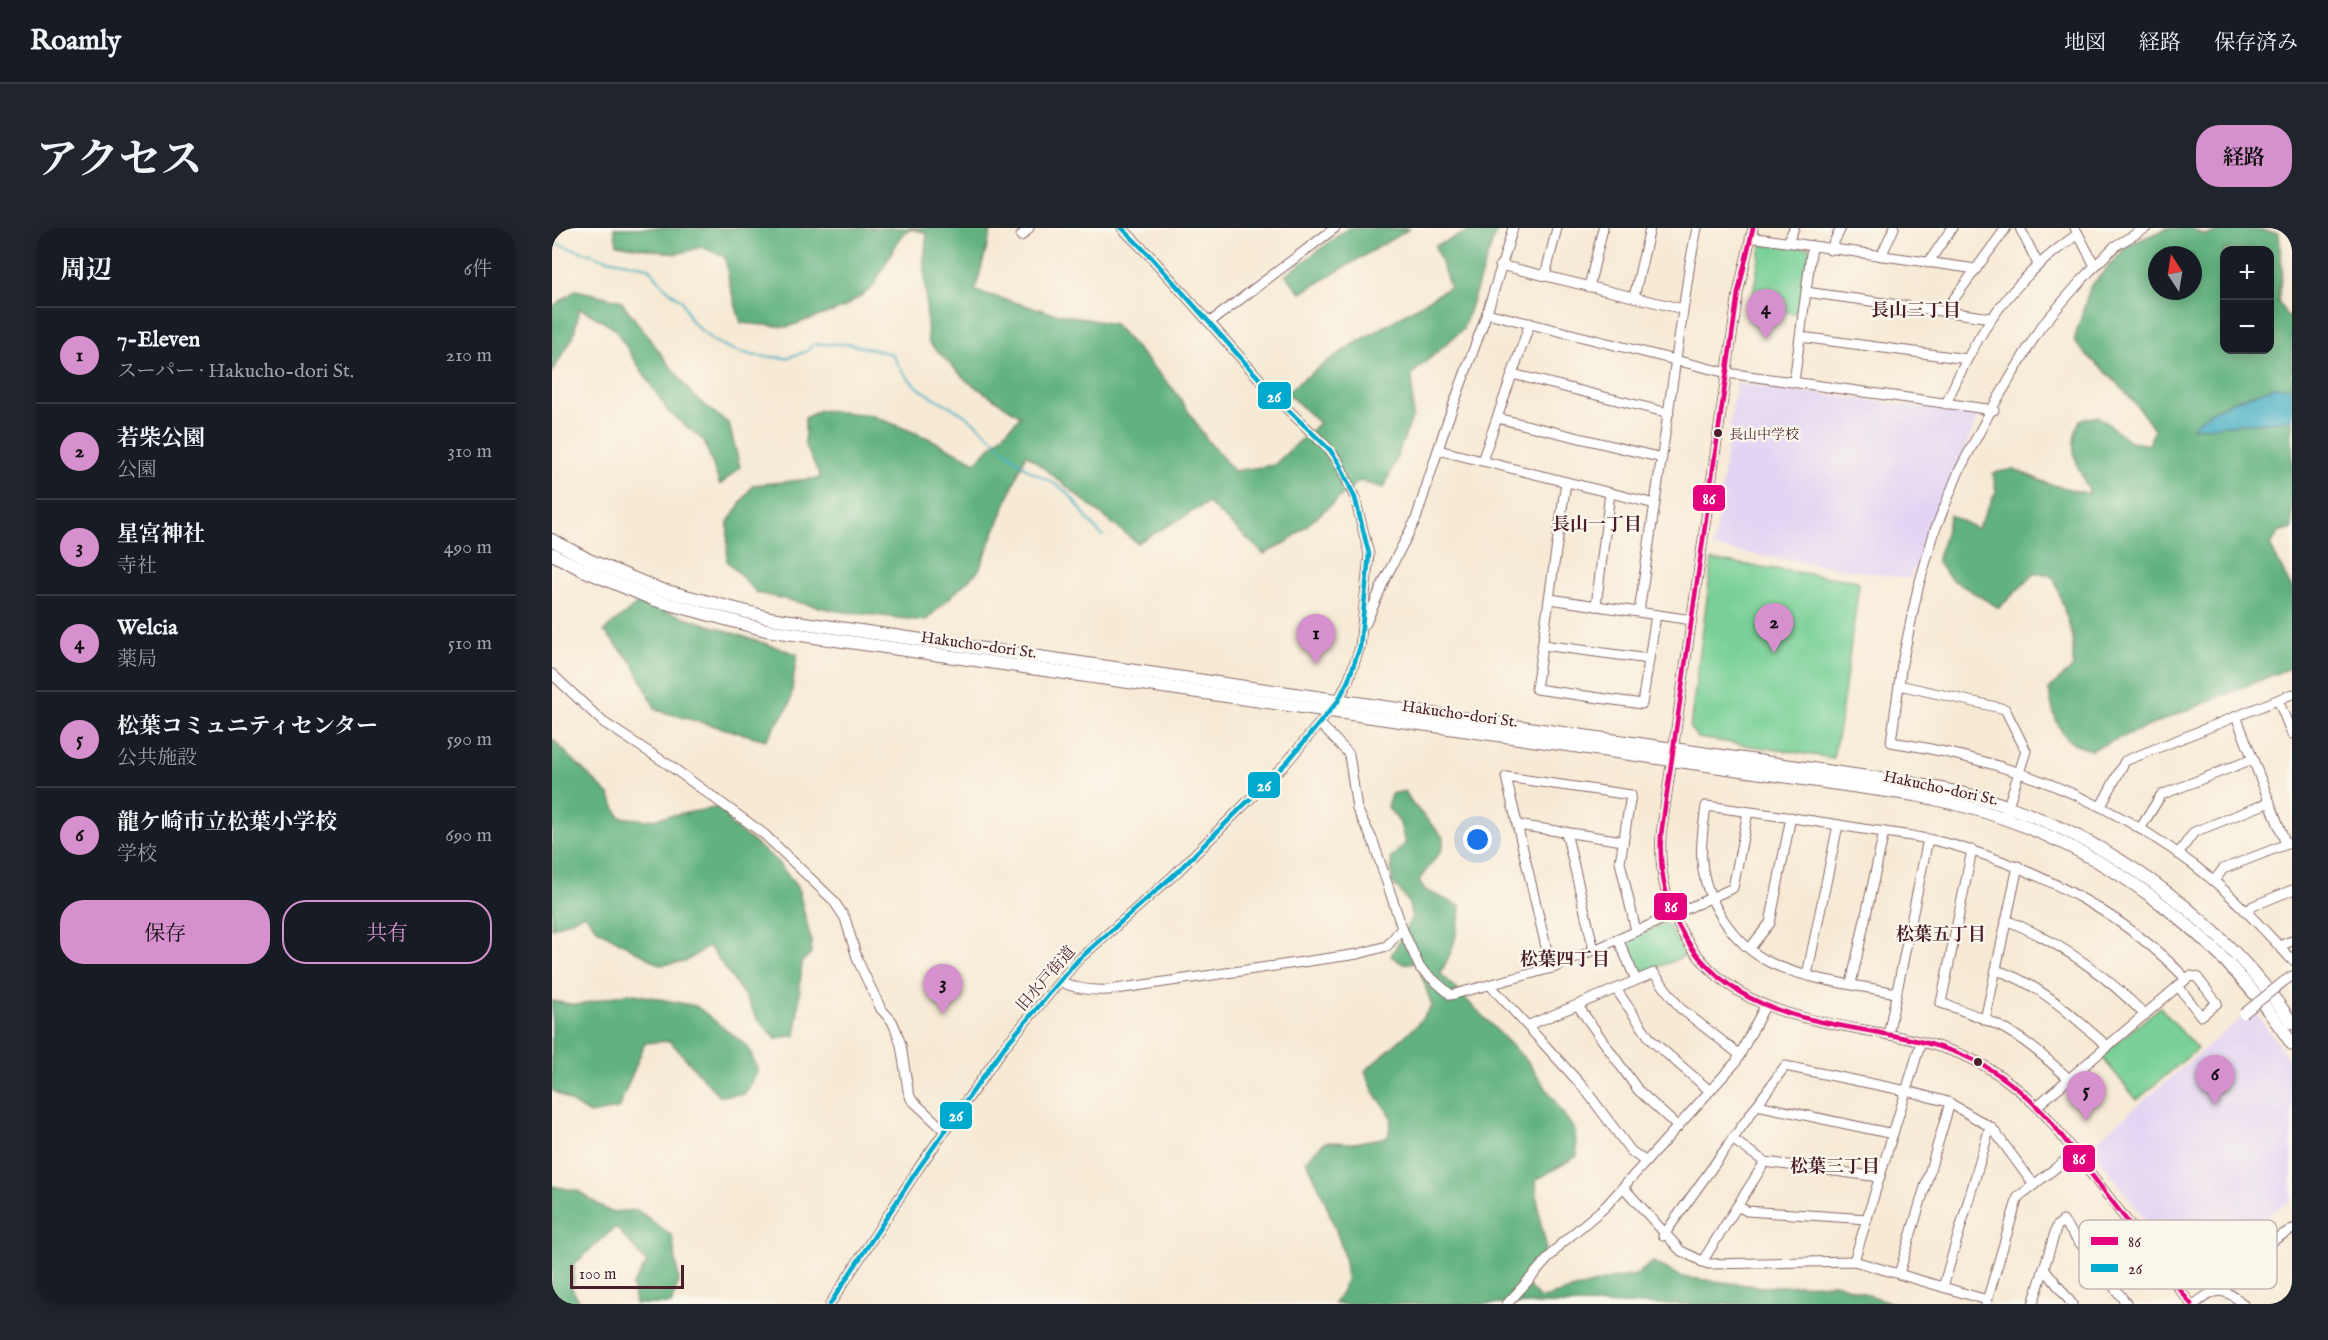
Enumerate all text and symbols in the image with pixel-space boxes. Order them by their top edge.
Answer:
text: Roamly [30,24,121,59]
text: 地図 [2064,30,2106,57]
text: 経路 [2139,30,2181,57]
text: 保存済み [2214,30,2298,57]
button: 経路 [2196,125,2292,187]
text: アクセス [36,135,203,188]
north arrow [2148,246,2202,300]
map controls [2220,246,2274,354]
button: + [2220,246,2274,300]
text: 周辺 [60,254,112,287]
text: 6件 [464,257,492,282]
pin: 4 [1746,290,1786,339]
district label: 長山三丁目 [1871,300,1961,323]
button: − [2220,300,2274,354]
text: 7-Eleven [117,326,200,354]
text: 1 [76,343,83,368]
text: 210 m [446,343,492,368]
text: スーパー · Hakucho-dori St. [117,359,354,384]
line badge: 26 [1257,381,1292,410]
text: 26 [1267,388,1282,408]
text: 若柴公園 [117,425,205,453]
place label: 長山中学校 [1729,426,1799,444]
marker: 長山中学校 [1712,427,1724,439]
text: 2 [75,439,84,464]
text: 310 m [448,439,492,464]
text: 公園 [117,458,157,483]
line badge: 86 [1692,484,1726,512]
text: 86 [1702,490,1717,510]
district label: 長山一丁目 [1552,514,1642,537]
text: 星宮神社 [117,521,205,549]
text: 3 [76,535,83,560]
text: 490 m [444,535,492,560]
text: 寺社 [117,554,157,579]
pin: 2 [1754,604,1794,653]
text: Welcia [117,614,178,642]
pin: 1 [1296,614,1335,664]
street label: Hakucho-dori St. [920,628,1038,664]
text: 4 [75,631,84,656]
text: 510 m [448,631,492,656]
text: 薬局 [117,647,157,672]
street label: Hakucho-dori St. [1401,697,1519,733]
text: 松葉コミュニティセンター [117,713,378,741]
text: 5 [76,727,83,752]
text: 590 m [446,727,492,752]
text: 公共施設 [117,746,197,771]
street label: Hakucho-dori St. [1881,767,2000,811]
line badge: 26 [1247,771,1281,799]
text: 26 [1257,777,1272,797]
text: 龍ケ崎市立松葉小学校 [117,809,337,837]
text: 6 [75,823,84,848]
text: 690 m [445,823,492,848]
your location [1463,825,1492,854]
text: 学校 [117,842,157,867]
line badge: 86 [1653,892,1688,921]
text: 86 [1664,898,1679,918]
button: 保存 [60,900,270,964]
button: 共有 [282,900,492,964]
district label: 松葉五丁目 [1896,924,1986,947]
street label: 旧水戸街道 [1013,943,1080,1016]
district label: 松葉四丁目 [1520,949,1610,972]
pin: 3 [924,964,962,1014]
unlabelled marker [1972,1056,1984,1068]
pin: 6 [2196,1056,2234,1105]
pin: 5 [2066,1072,2105,1121]
line badge: 26 [939,1101,973,1130]
text: 26 [949,1107,964,1127]
line badge: 86 [2062,1144,2096,1173]
text: 86 [2072,1150,2087,1170]
district label: 松葉三丁目 [1790,1156,1880,1179]
legend [2079,1220,2277,1289]
text: 86 [2128,1233,2141,1253]
text: 26 [2128,1260,2143,1280]
scale bar [570,1262,684,1290]
text: 100 m [579,1265,616,1285]

